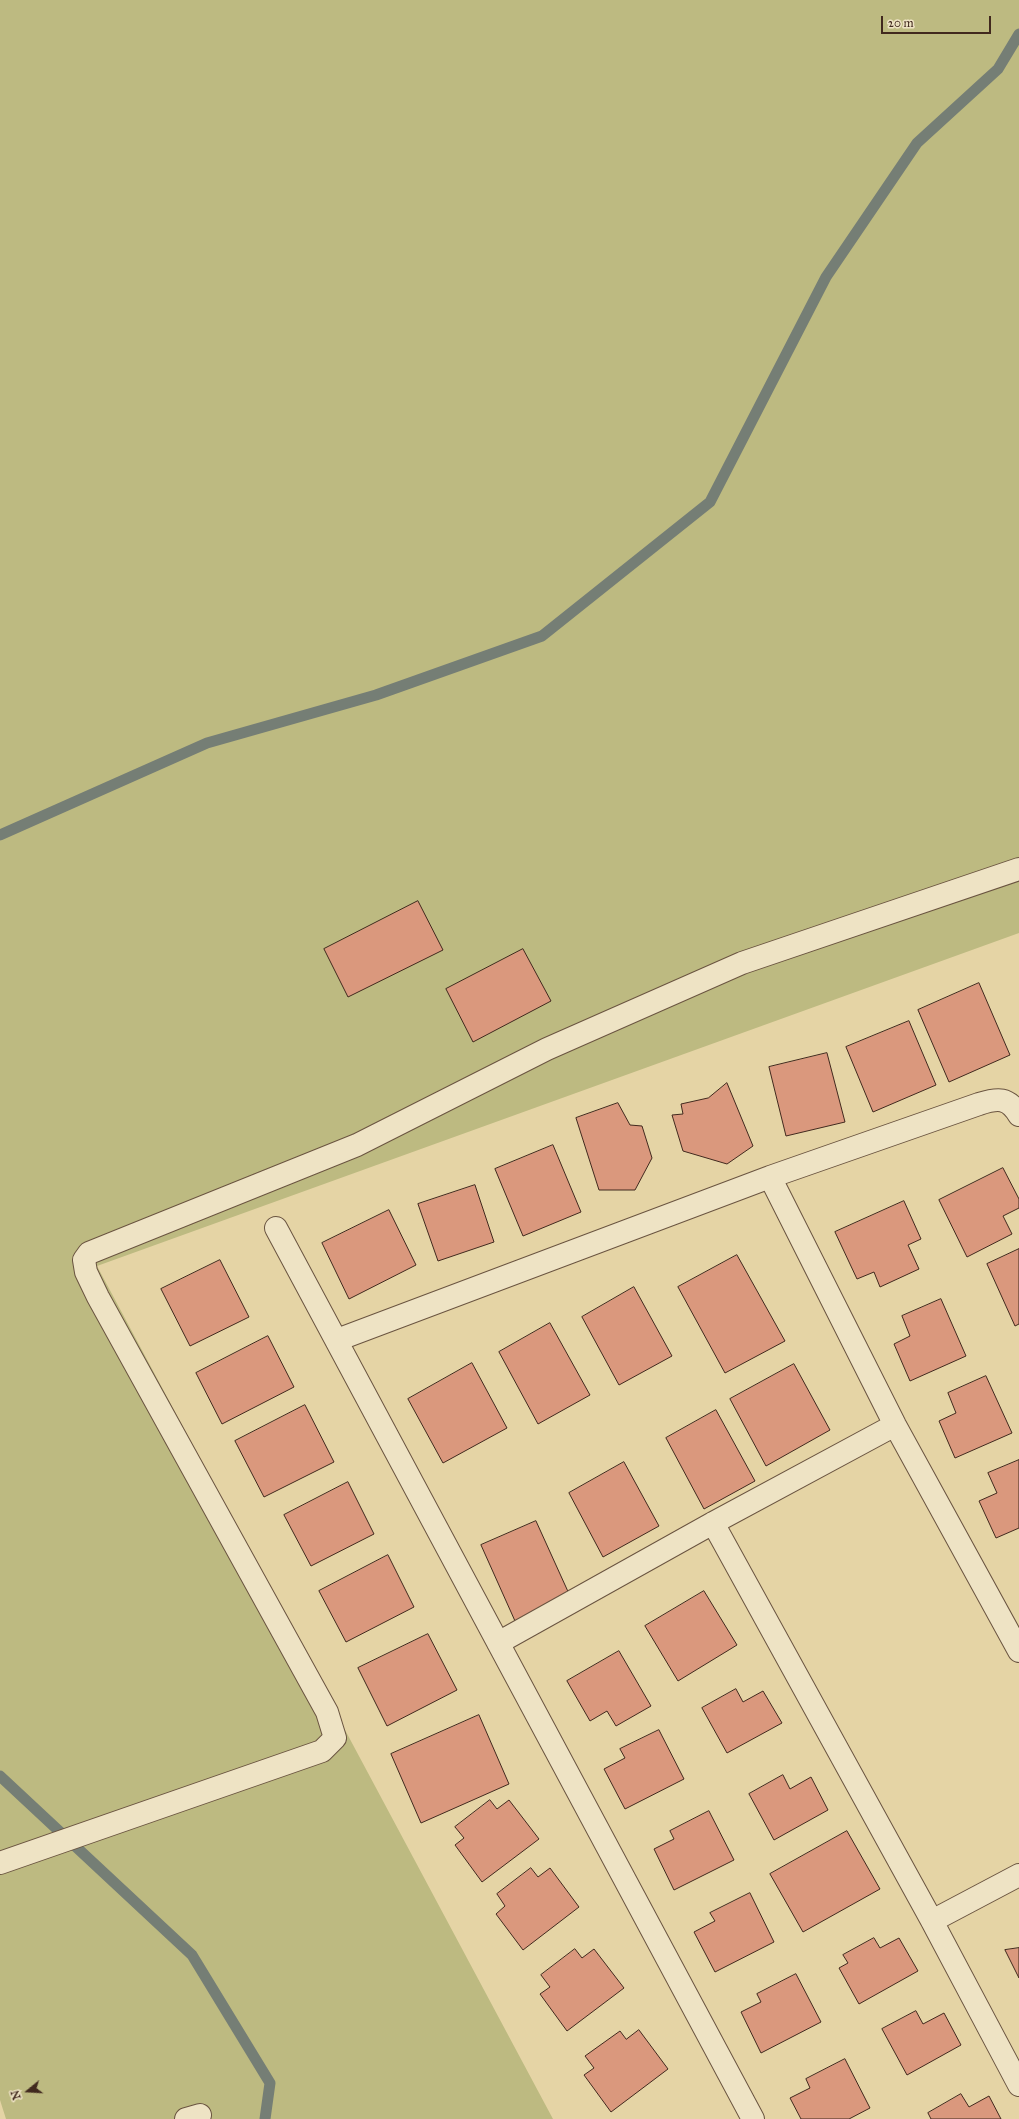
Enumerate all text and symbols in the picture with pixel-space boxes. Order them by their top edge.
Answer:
scale bar [883,8,993,34]
text: 20 m [888,16,914,30]
north arrow [8,2071,48,2111]
text: N [8,2088,24,2101]

